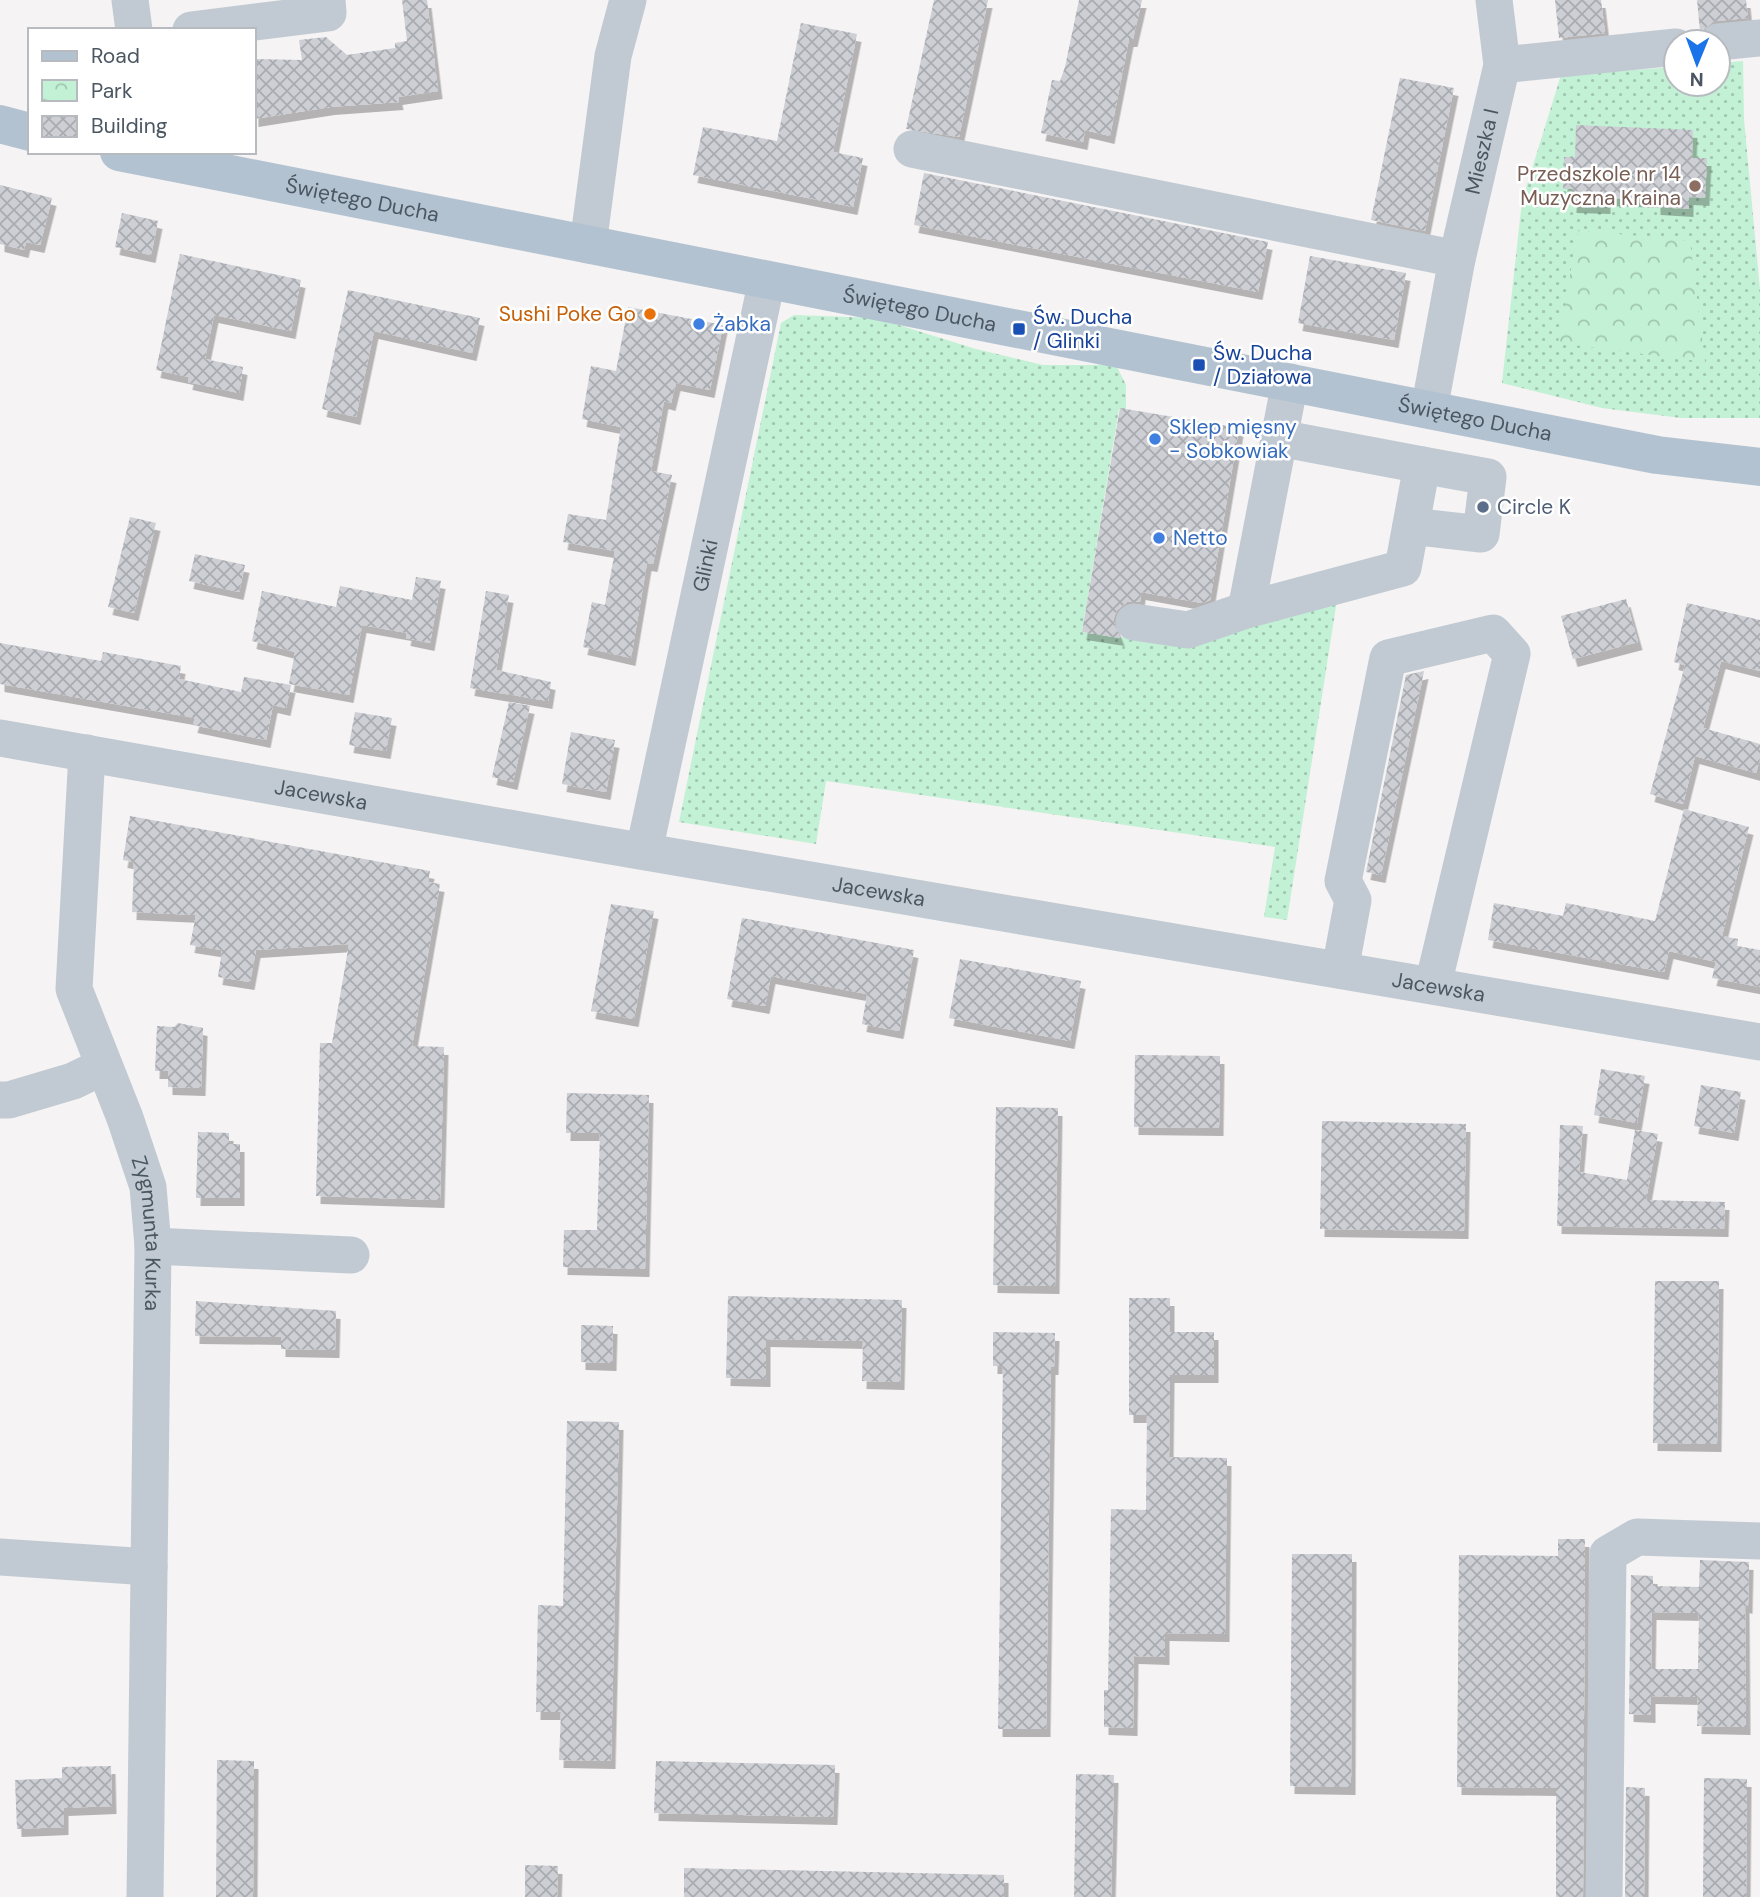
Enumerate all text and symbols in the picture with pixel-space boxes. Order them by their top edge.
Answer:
legend [28,28,256,154]
north arrow [1662,28,1732,98]
text: Road [91,42,140,70]
text: N [1690,67,1704,92]
text: Park [91,77,133,105]
street label: Mieszka I [1458,106,1505,197]
text: Building [91,112,168,140]
place label: Przedszkole nr 14 Muzyczna Kraina [1517,160,1681,212]
street label: Świętego Ducha [283,171,442,229]
marker: Przedszkole nr 14 Muzyczna Kraina [1687,178,1703,194]
street label: Świętego Ducha [840,281,999,339]
place label: Sushi Poke Go [499,300,636,328]
place label: Św. Ducha / Glinki [1033,303,1132,355]
marker: Sushi Poke Go [642,306,658,322]
place label: Żabka [713,310,771,338]
marker: Żabka [691,316,707,332]
marker: Św. Ducha / Glinki [1011,321,1027,337]
place label: Św. Ducha / Działowa [1213,339,1312,391]
marker: Św. Ducha / Działowa [1191,357,1207,373]
street label: Świętego Ducha [1396,390,1554,448]
place label: Sklep mięsny - Sobkowiak [1169,413,1297,465]
marker: Sklep mięsny - Sobkowiak [1147,431,1163,447]
place label: Circle K [1497,493,1571,521]
marker: Circle K [1475,499,1491,515]
place label: Netto [1173,524,1228,552]
marker: Netto [1151,530,1167,546]
street label: Glinki [686,537,725,595]
street label: Jacewska [272,773,370,817]
street label: Jacewska [830,870,927,913]
street label: Jacewska [1390,965,1487,1009]
street label: Zygmunta Kurka [125,1152,167,1311]

